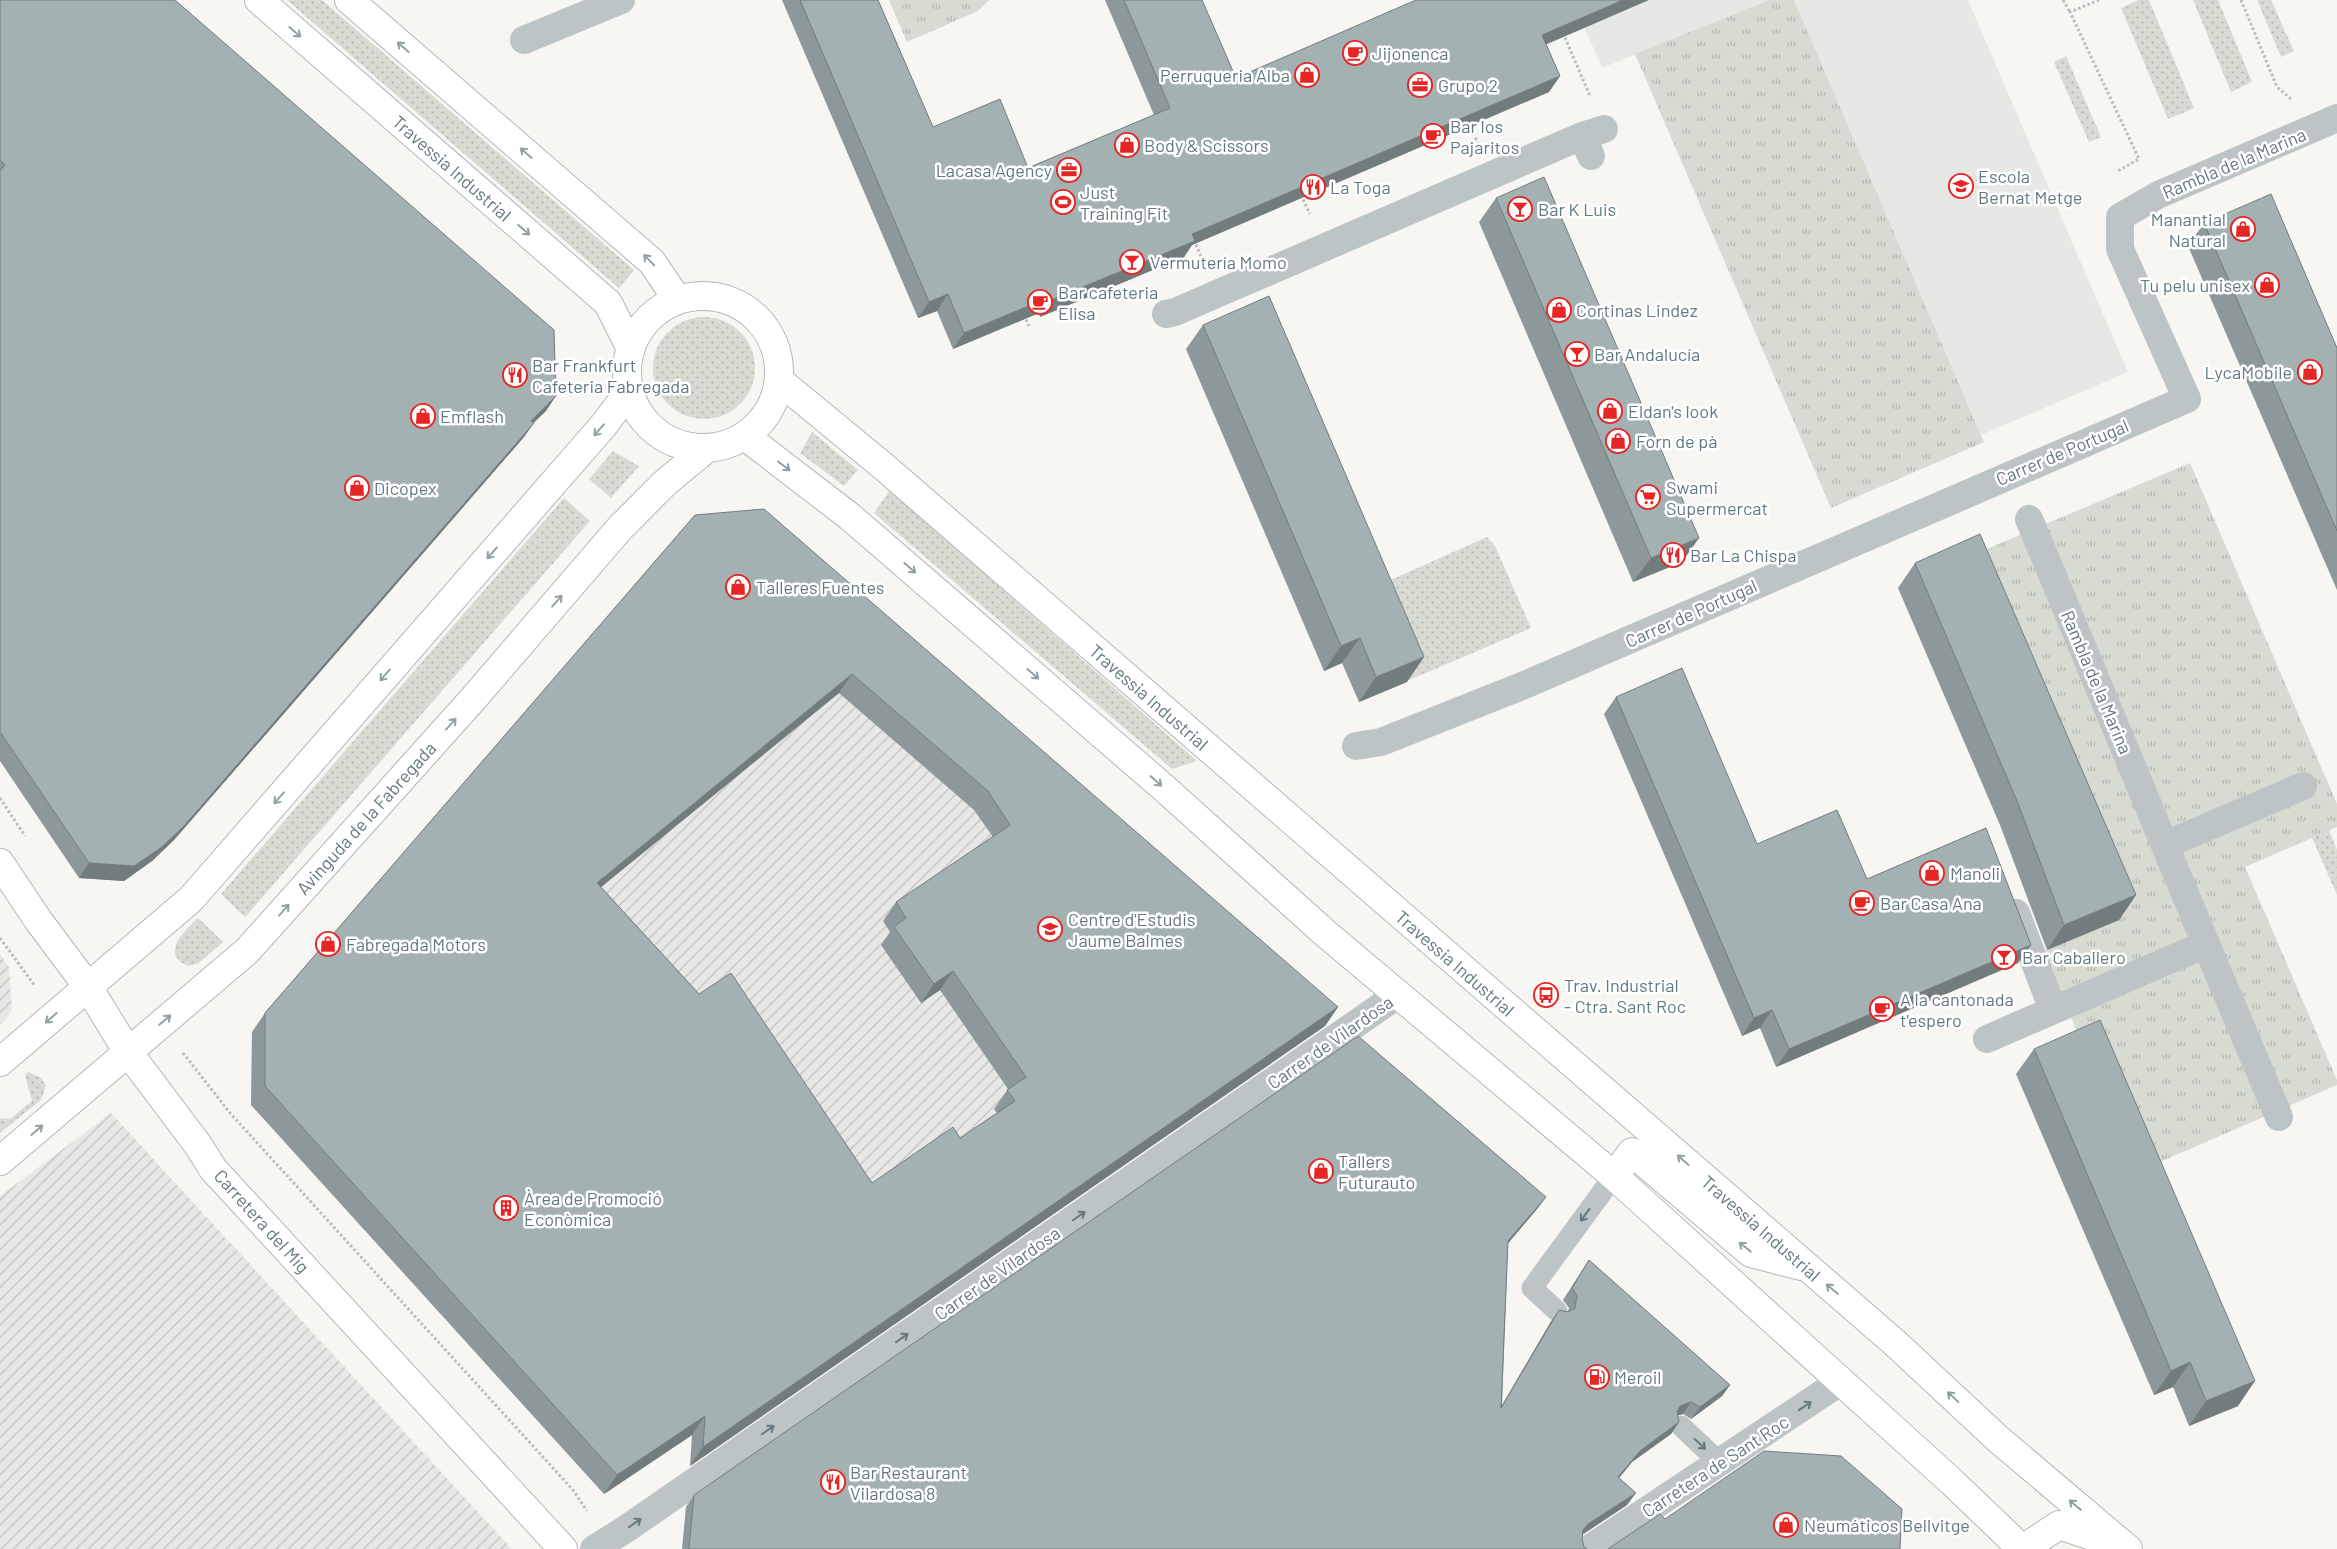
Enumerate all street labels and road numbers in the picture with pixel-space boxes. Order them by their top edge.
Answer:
street label: Travessia Industrial [388,110,516,226]
street label: Rambla de la Marina [2159,123,2309,203]
street label: Carrer de Portugal [1992,414,2132,490]
street label: Carrer de Portugal [1622,574,1760,652]
street label: Rambla de la Marina [2057,607,2137,757]
street label: Travessia Industrial [1085,639,1213,755]
street label: Avinguda de la Fabregada [292,737,440,899]
street label: Travessia Industrial [1391,905,1519,1021]
street label: Carrer de Vilardosa [1263,990,1397,1094]
street label: Carretera del Mig [210,1165,314,1277]
street label: Travessia Industrial [1697,1170,1825,1286]
street label: Carrer de Vilardosa [930,1221,1064,1325]
street label: Carretera de Sant Roc [1638,1410,1792,1522]

